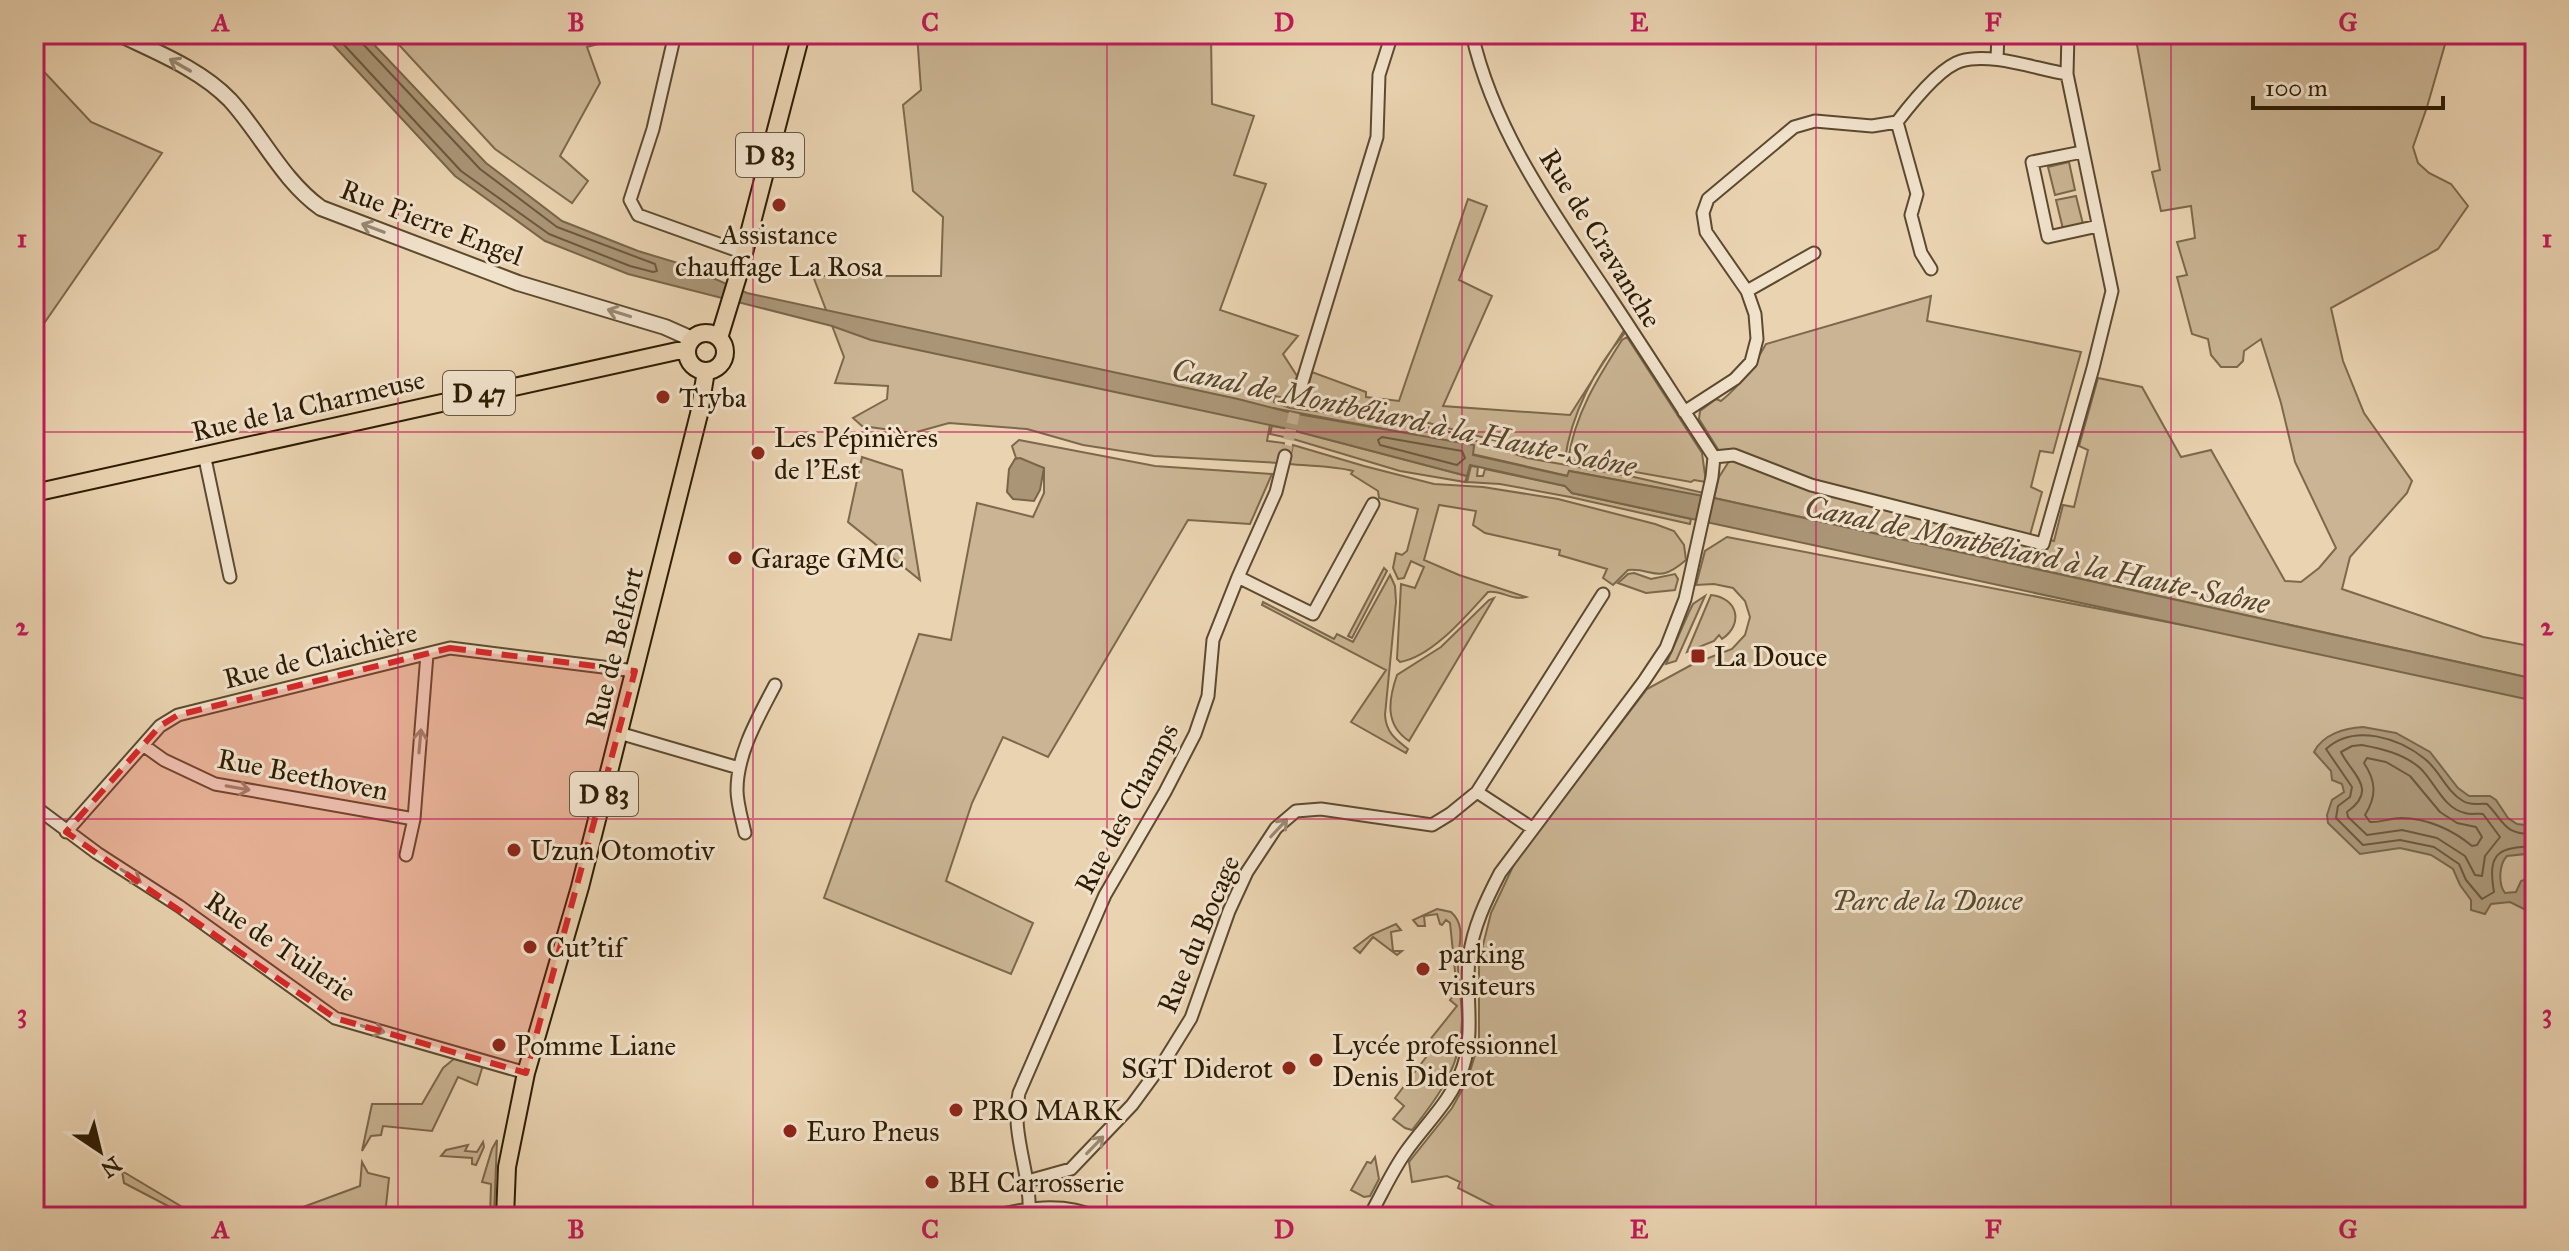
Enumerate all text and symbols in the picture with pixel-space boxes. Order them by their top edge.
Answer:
text: A [210,6,230,38]
text: B [567,6,585,38]
text: C [921,6,939,38]
text: D [1274,6,1294,38]
text: E [1630,6,1649,38]
text: F [1985,6,2002,38]
text: G [2338,6,2358,38]
one-way arrow [169,57,192,73]
scale bar [2253,60,2443,110]
text: 100 m [2265,73,2328,103]
road number: D 83 [736,133,804,177]
street label: Rue de Cravanche [1532,142,1670,334]
street label: Rue Pierre Engel [335,171,529,274]
marker: Assistance chauffage La Rosa [770,196,788,214]
place label: Assistance chauffage La Rosa [675,217,883,284]
one-way arrow [361,220,386,234]
text: 1 [17,222,27,254]
text: 1 [2542,222,2552,254]
one-way arrow [607,305,632,319]
water label: Canal de Montbéliard à la Haute-Saône [1169,351,1640,485]
street label: Rue de la Charmeuse [188,362,428,449]
road number: D 47 [443,371,515,415]
place label: Tryba [679,380,747,415]
marker: Tryba [654,388,672,406]
place label: Les Pépinières de l'Est [774,420,938,487]
marker: Les Pépinières de l'Est [749,444,767,462]
water label: Canal de Montbéliard à la Haute-Saône [1802,488,2273,622]
place label: Garage GMC [751,541,904,576]
marker: Garage GMC [726,549,744,567]
street label: Rue de Belfort [577,564,651,733]
text: 2 [16,610,30,642]
text: 2 [2541,610,2555,642]
street label: Rue de Claichière [220,614,421,696]
place label: La Douce [1714,639,1827,674]
marker: La Douce [1689,647,1707,665]
street label: Rue des Champs [1067,717,1186,900]
one-way arrow [413,728,428,755]
street label: Rue Beethoven [215,741,391,808]
road number: D 83 [570,772,638,816]
one-way arrow [225,782,250,797]
one-way arrow [1270,818,1288,838]
place label: Uzun Otomotiv [530,833,716,868]
marker: Uzun Otomotiv [505,841,523,859]
street label: Rue du Bocage [1149,850,1247,1018]
one-way arrow [119,868,142,884]
street label: Rue de Tuilerie [199,883,363,1010]
park label: Parc de la Douce [1832,883,2023,918]
place label: Cut'tif [546,930,628,965]
place label: parking visiteurs [1438,936,1535,1003]
marker: Cut'tif [521,938,539,956]
marker: parking visiteurs [1414,960,1432,978]
text: 3 [17,997,27,1029]
text: 3 [2542,997,2552,1029]
one-way arrow [359,1022,385,1037]
place label: Lycée professionnel Denis Diderot [1332,1027,1558,1094]
place label: Pomme Liane [515,1028,676,1063]
marker: Pomme Liane [490,1036,508,1054]
place label: SGT Diderot [1121,1051,1273,1086]
marker: Lycée professionnel Denis Diderot [1307,1051,1325,1069]
marker: SGT Diderot [1280,1059,1298,1077]
place label: PRO MARK [972,1093,1123,1128]
marker: PRO MARK [947,1101,965,1119]
north arrow [60,1111,140,1191]
place label: Euro Pneus [806,1114,939,1149]
marker: Euro Pneus [781,1122,799,1140]
one-way arrow [1085,1135,1104,1155]
text: N [96,1151,127,1184]
place label: BH Carrosserie [948,1165,1124,1200]
marker: BH Carrosserie [923,1173,941,1191]
text: A [210,1213,230,1245]
text: B [567,1213,585,1245]
text: C [921,1213,939,1245]
text: D [1274,1213,1294,1245]
text: E [1630,1213,1649,1245]
text: F [1985,1213,2002,1245]
text: G [2338,1213,2358,1245]

